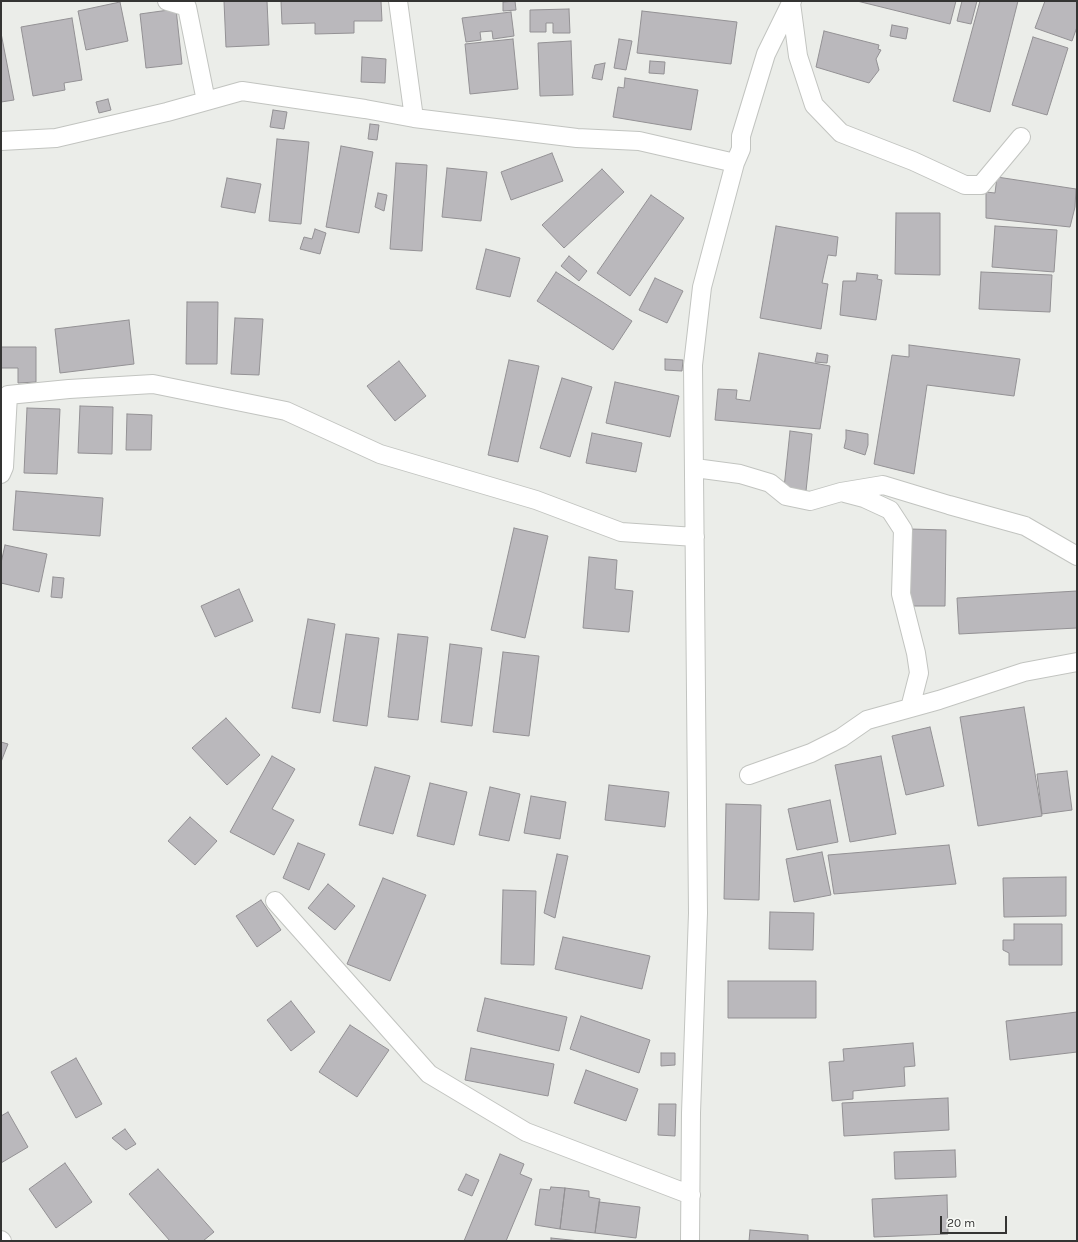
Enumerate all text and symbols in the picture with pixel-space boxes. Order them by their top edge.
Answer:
scale bar [942,1208,1009,1234]
text: 20 m [947,1216,975,1230]

